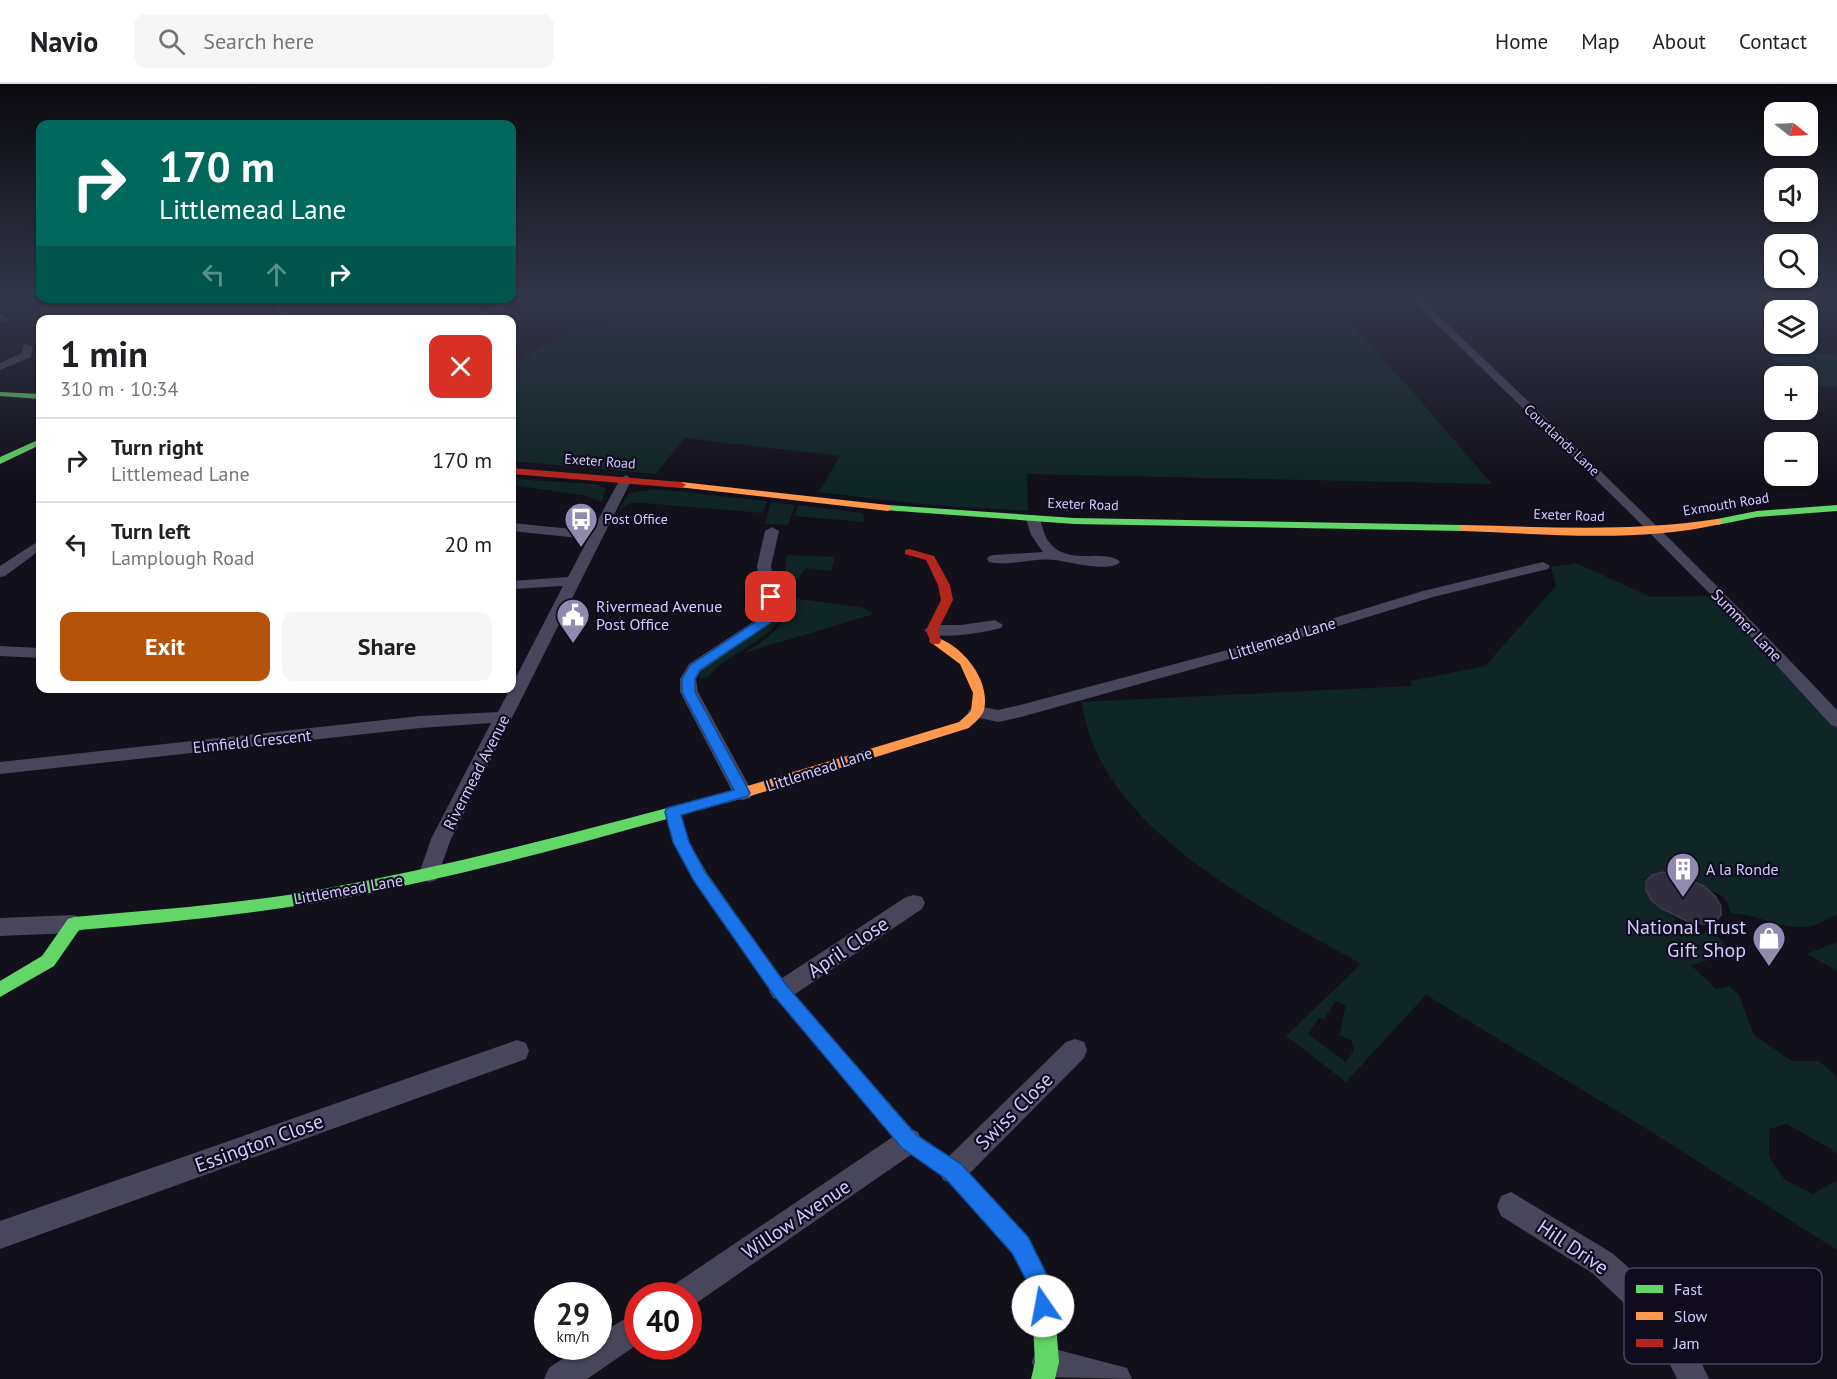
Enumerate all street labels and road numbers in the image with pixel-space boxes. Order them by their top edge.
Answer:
street label: Courtlands Lane [1520,400,1604,480]
street label: Exeter Road [564,450,636,472]
street label: Exmouth Road [1682,488,1770,520]
street label: Exeter Road [1047,494,1119,514]
street label: Exeter Road [1533,505,1605,525]
street label: Summer Lane [1707,584,1787,666]
street label: Littlemead Lane [1226,612,1338,664]
street label: Rivermead Avenue [438,711,514,833]
street label: Elmfield Crescent [192,725,313,757]
street label: Littlemead Lane [763,742,875,796]
street label: Littlemead Lane [292,870,404,908]
street label: April Close [802,910,894,984]
street label: Swiss Close [970,1067,1058,1155]
street label: Essington Close [191,1108,327,1178]
street label: Willow Avenue [737,1173,855,1265]
street label: Hill Drive [1532,1214,1614,1280]

